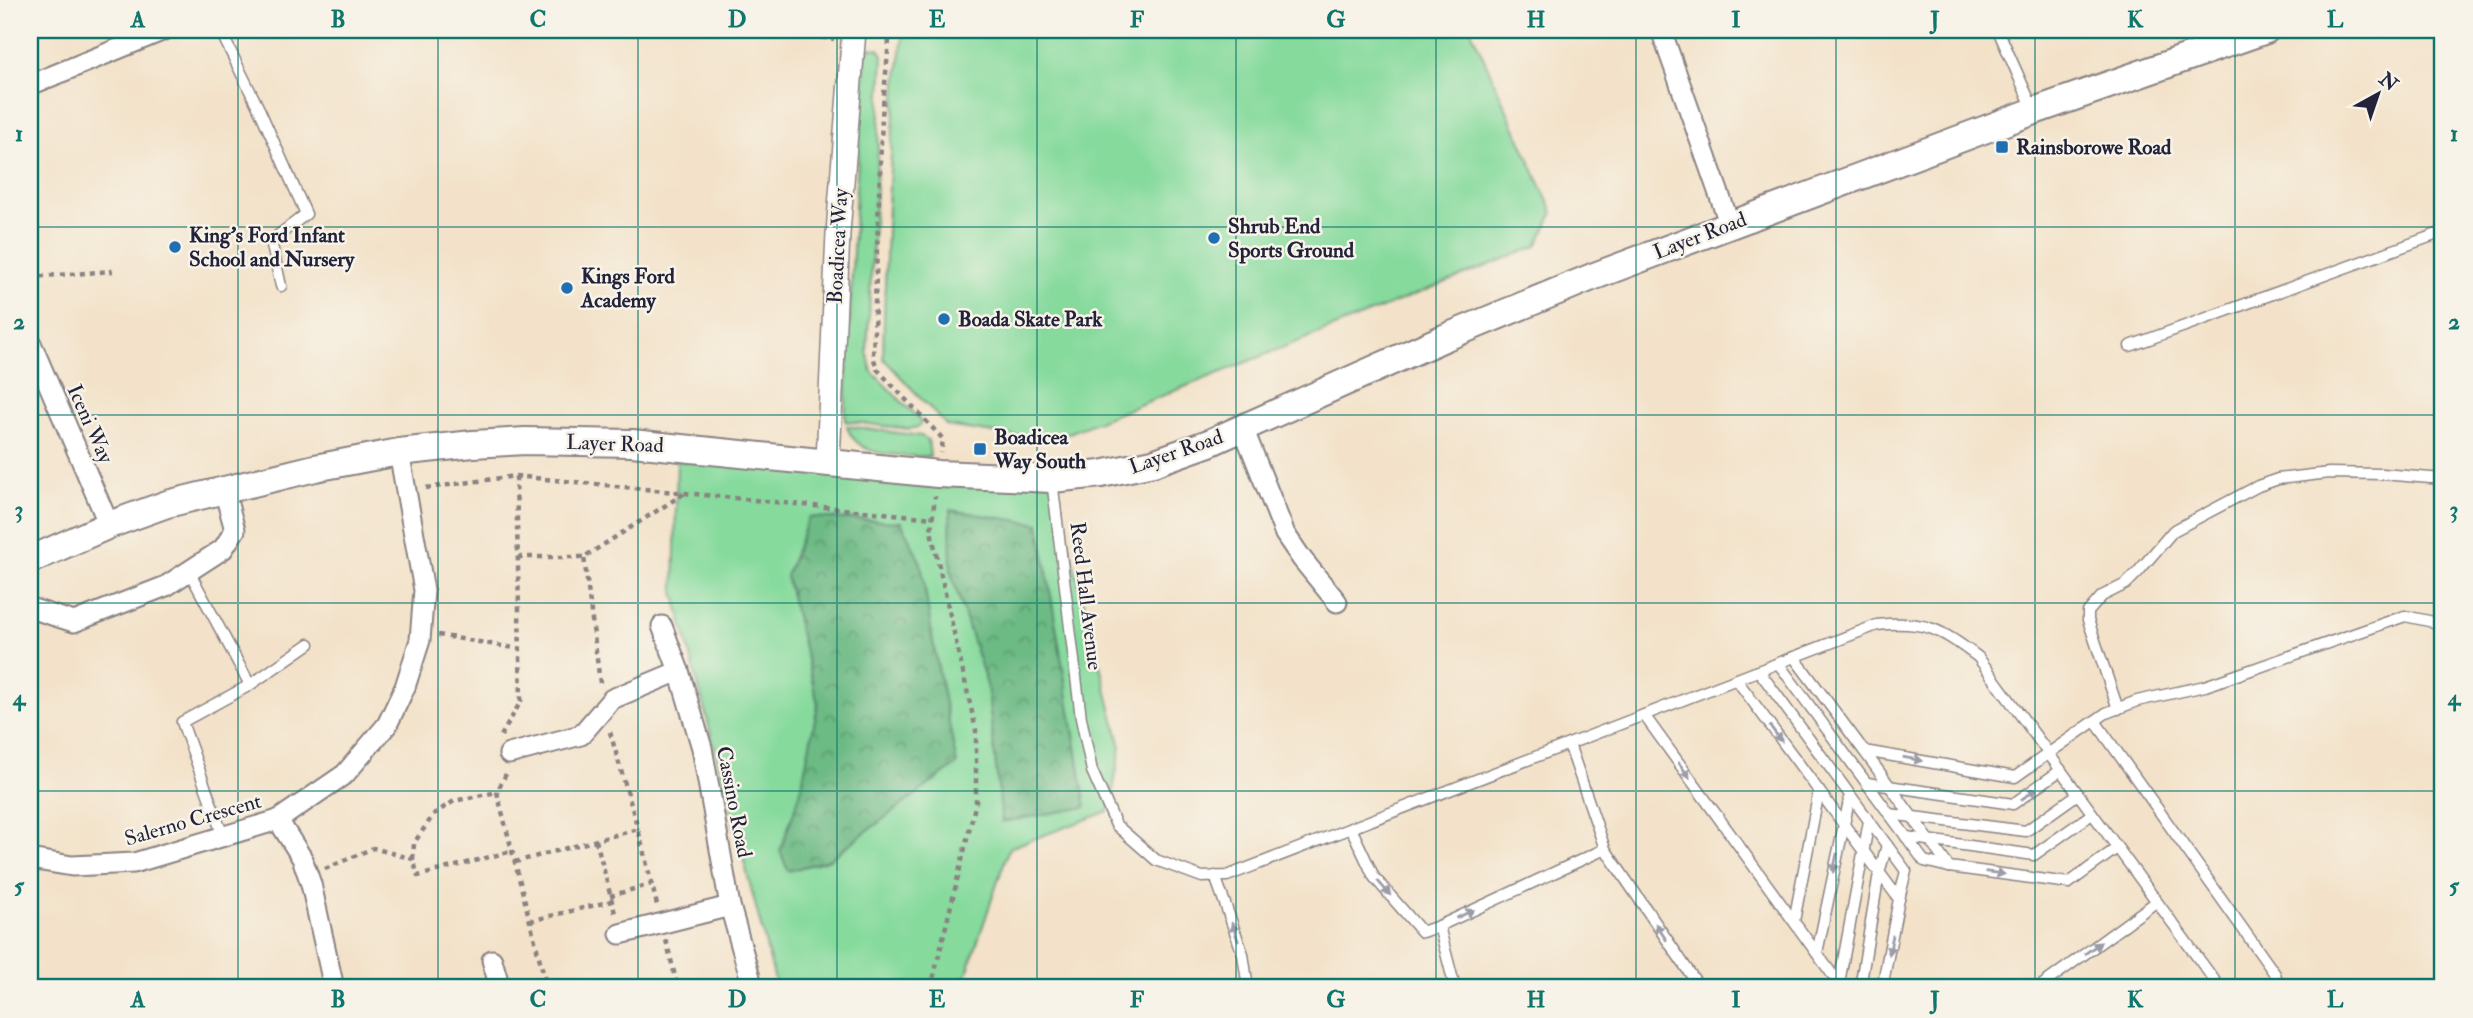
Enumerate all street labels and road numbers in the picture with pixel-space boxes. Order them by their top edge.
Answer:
street label: Boadicea Way [821,187,855,305]
street label: Layer Road [1650,206,1751,266]
street label: Iceni Way [61,380,120,468]
street label: Layer Road [1125,423,1227,481]
street label: Layer Road [566,429,665,459]
street label: Reed Hall Avenue [1064,520,1109,672]
street label: Cassino Road [710,744,758,861]
street label: Salerno Crescent [121,788,265,852]

